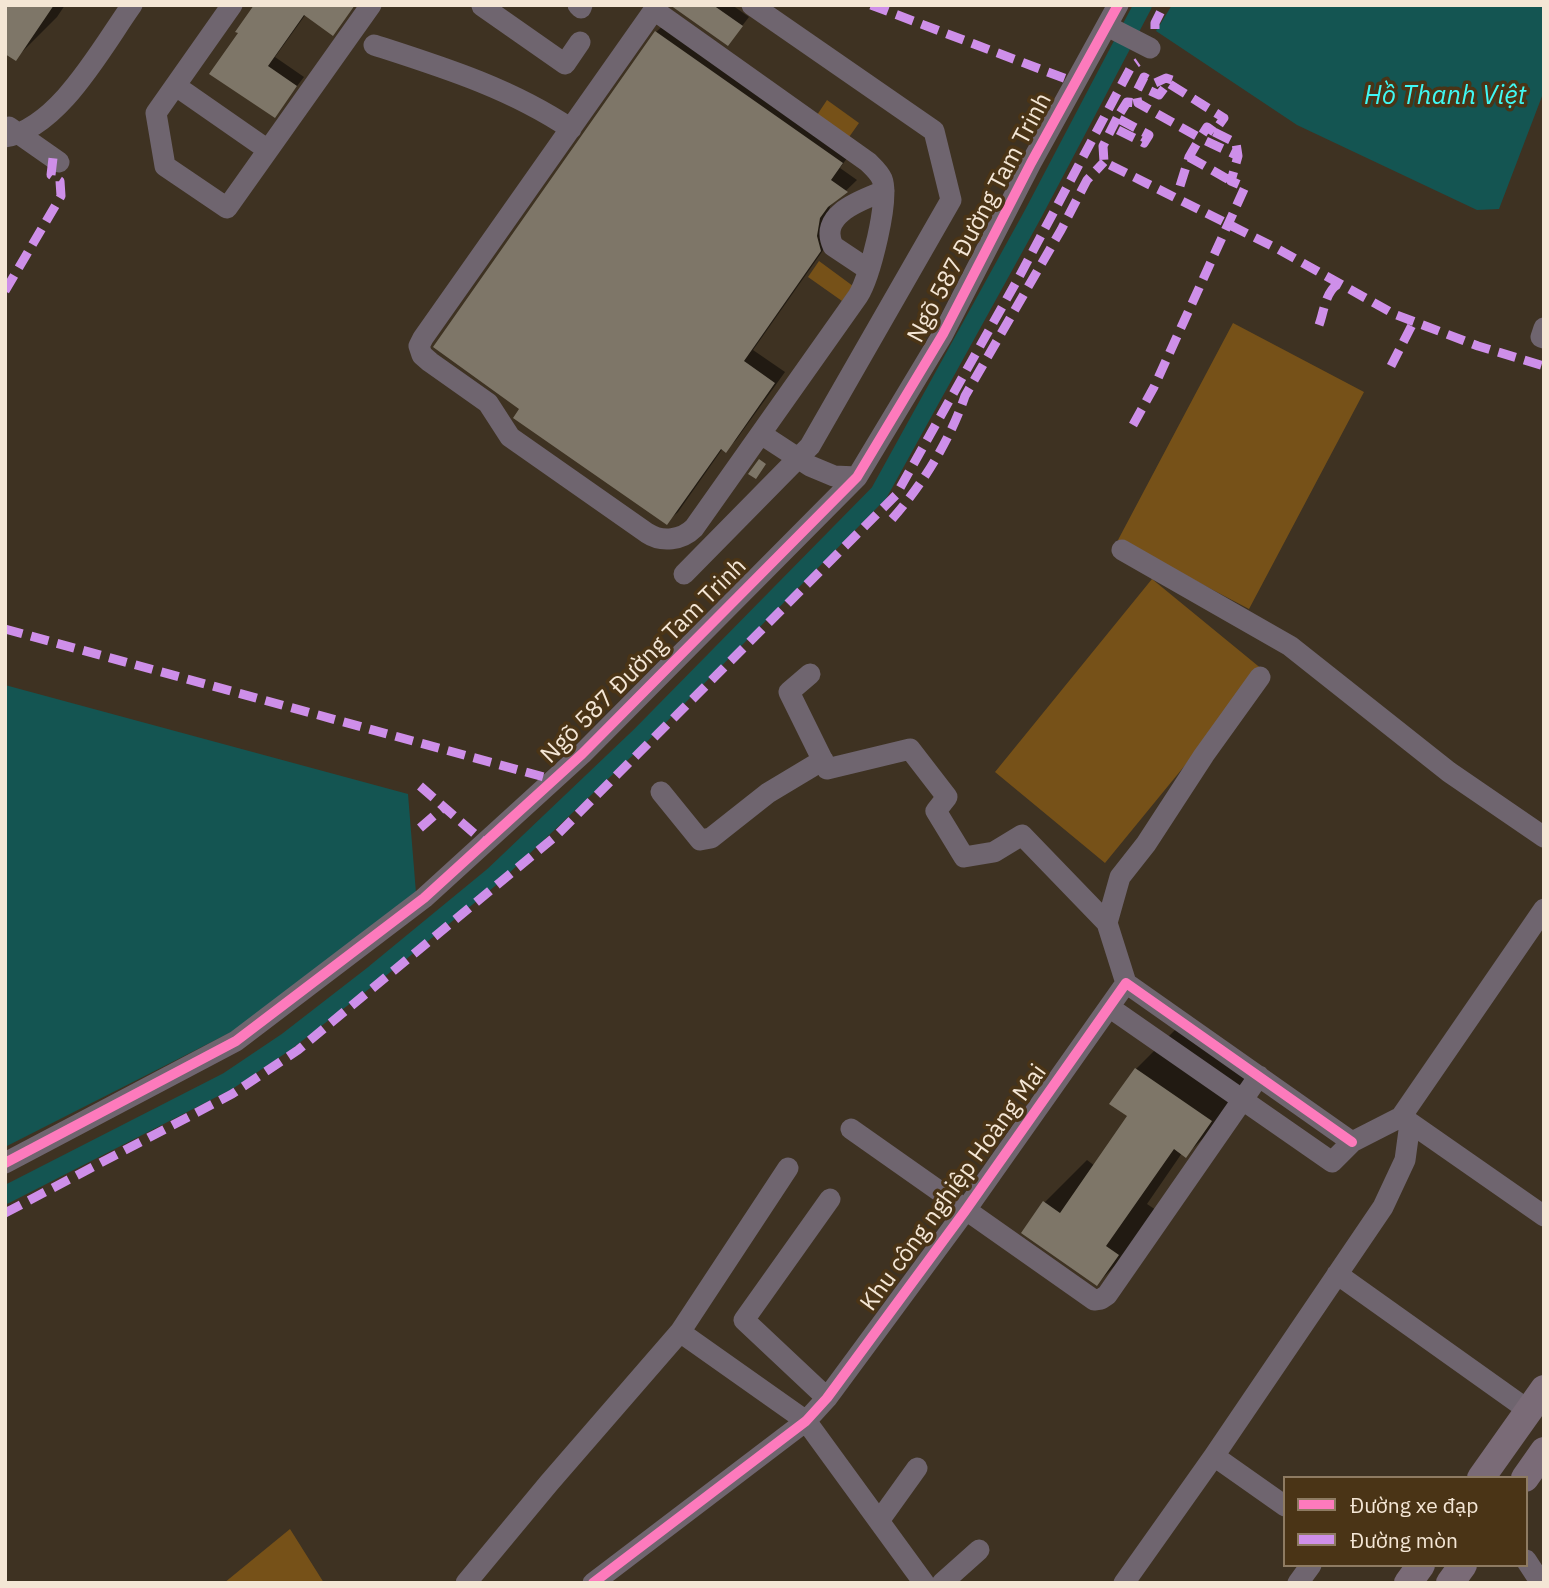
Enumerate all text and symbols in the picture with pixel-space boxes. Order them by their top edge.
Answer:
water label: Hồ Thanh Việt [1364,80,1526,112]
street label: Ngõ 587 Đường Tam Trinh [902,88,1058,348]
street label: Ngõ 587 Đường Tam Trinh [535,552,753,770]
street label: Khu công nghiệp Hoàng Mai [855,1059,1053,1317]
legend [1283,1476,1528,1567]
text: Đường xe đạp [1350,1491,1478,1519]
text: Đường mòn [1350,1526,1458,1554]

